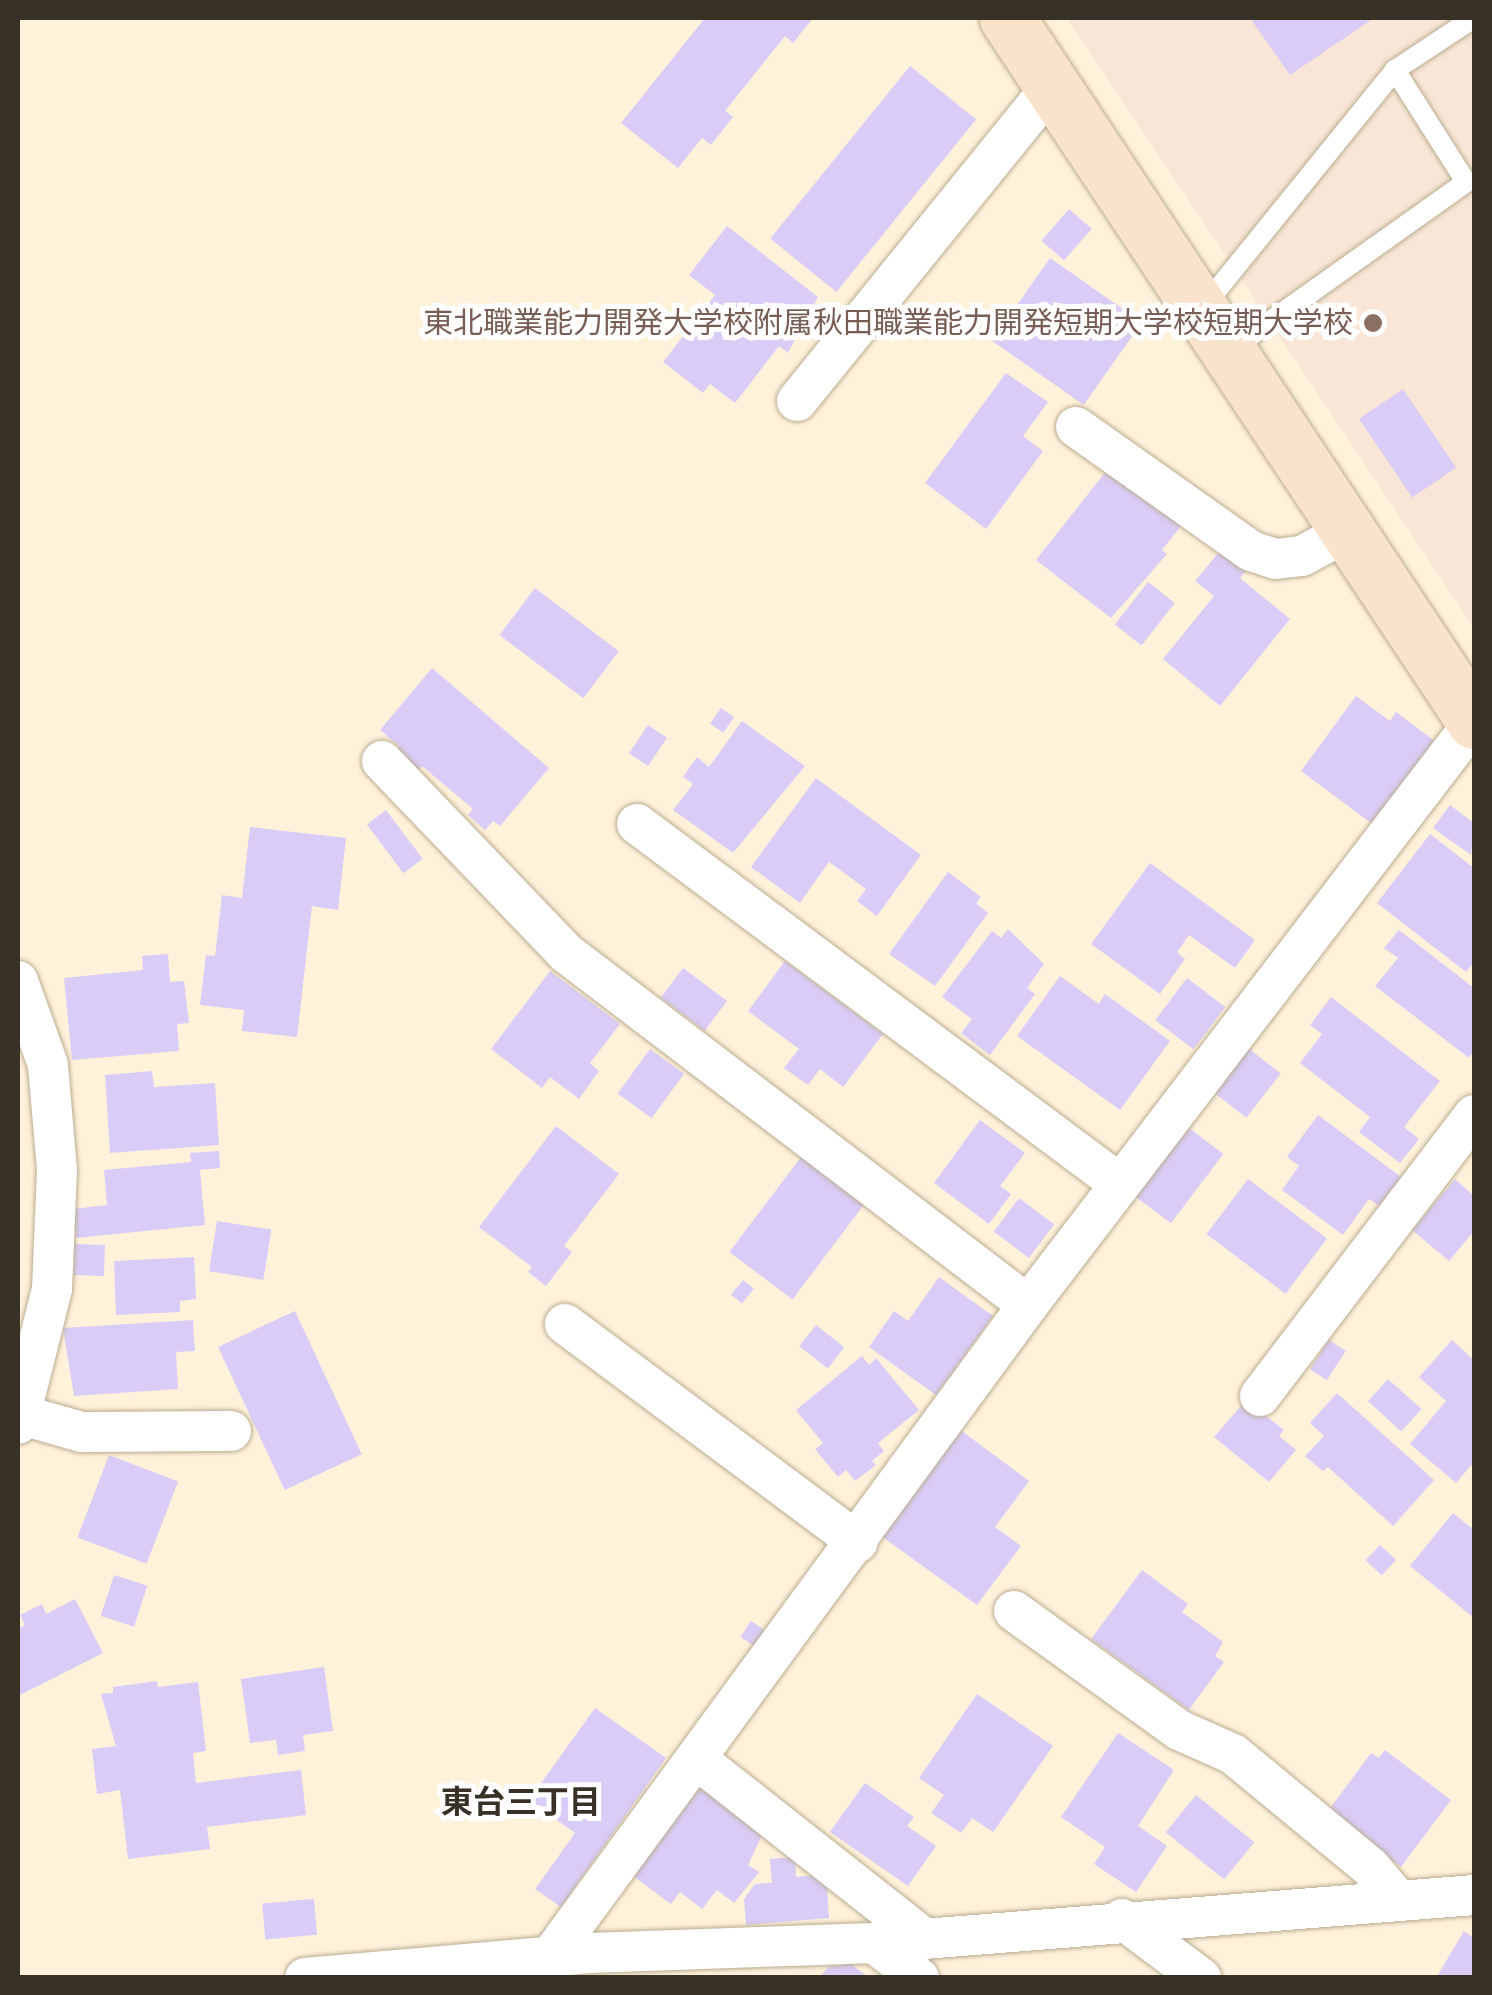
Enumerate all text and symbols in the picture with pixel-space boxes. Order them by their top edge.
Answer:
place label: 東北職業能力開発大学校附属秋田職業能力開発短期大学校短期大学校 [423,305,1353,341]
marker: 東北職業能力開発大学校附属秋田職業能力開発短期大学校短期大学校 [1362,312,1384,334]
district label: 東台三丁目 [441,1783,601,1821]

